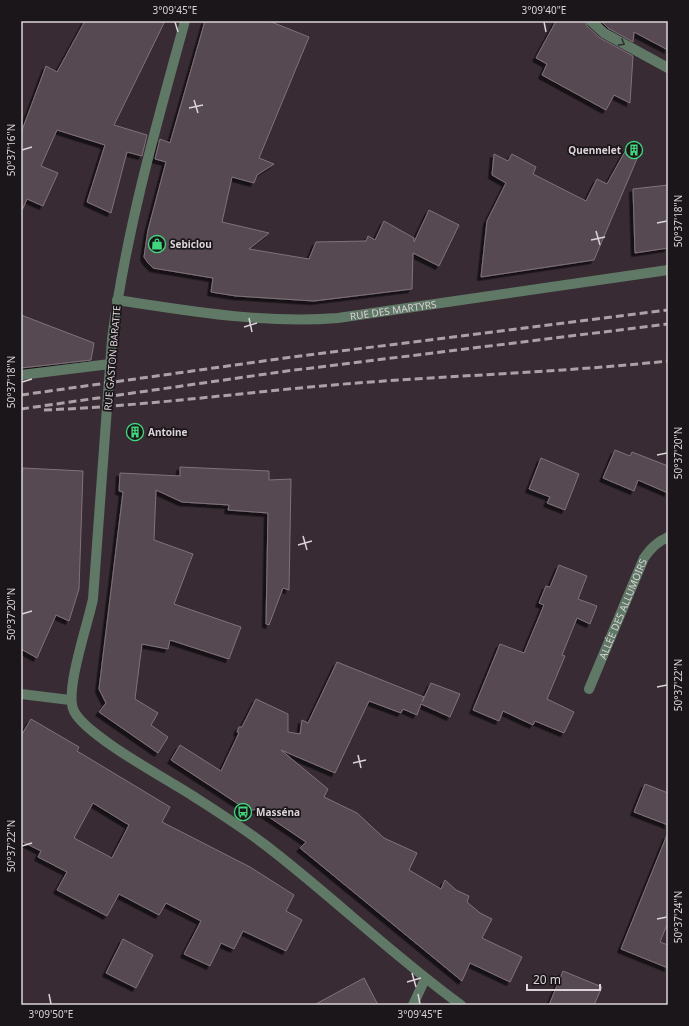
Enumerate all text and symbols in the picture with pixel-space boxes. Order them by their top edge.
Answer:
text: 3°09'45"E [153,3,197,17]
text: 3°09'40"E [522,3,566,17]
one-way arrow [618,38,626,45]
text: 50°37'16"N [4,124,18,176]
building icon: Quennelet [624,140,644,160]
place label: Quennelet [568,143,622,157]
text: 50°37'18"N [671,195,685,247]
shop icon: Sebiclou [147,234,167,254]
place label: Sebiclou [170,237,212,251]
street label: RUE DES MARTYRS [349,297,438,323]
street label: RUE GASTON BARATTE [100,305,124,411]
text: 50°37'18"N [4,356,18,408]
building icon: Antoine [125,422,145,442]
place label: Antoine [148,425,187,439]
text: 50°37'20"N [671,427,685,479]
street label: ALLÉE DES ALLUMOIRS [595,556,650,661]
text: 50°37'20"N [4,588,18,640]
text: 50°37'22"N [671,659,685,711]
bus stop icon: Masséna [233,802,253,822]
place label: Masséna [256,805,300,819]
text: 50°37'22"N [4,820,18,872]
text: 50°37'24"N [671,891,685,943]
scale bar [527,966,600,992]
text: 20 m [533,971,561,988]
text: 3°09'50"E [29,1007,73,1021]
text: 3°09'45"E [398,1007,442,1021]

